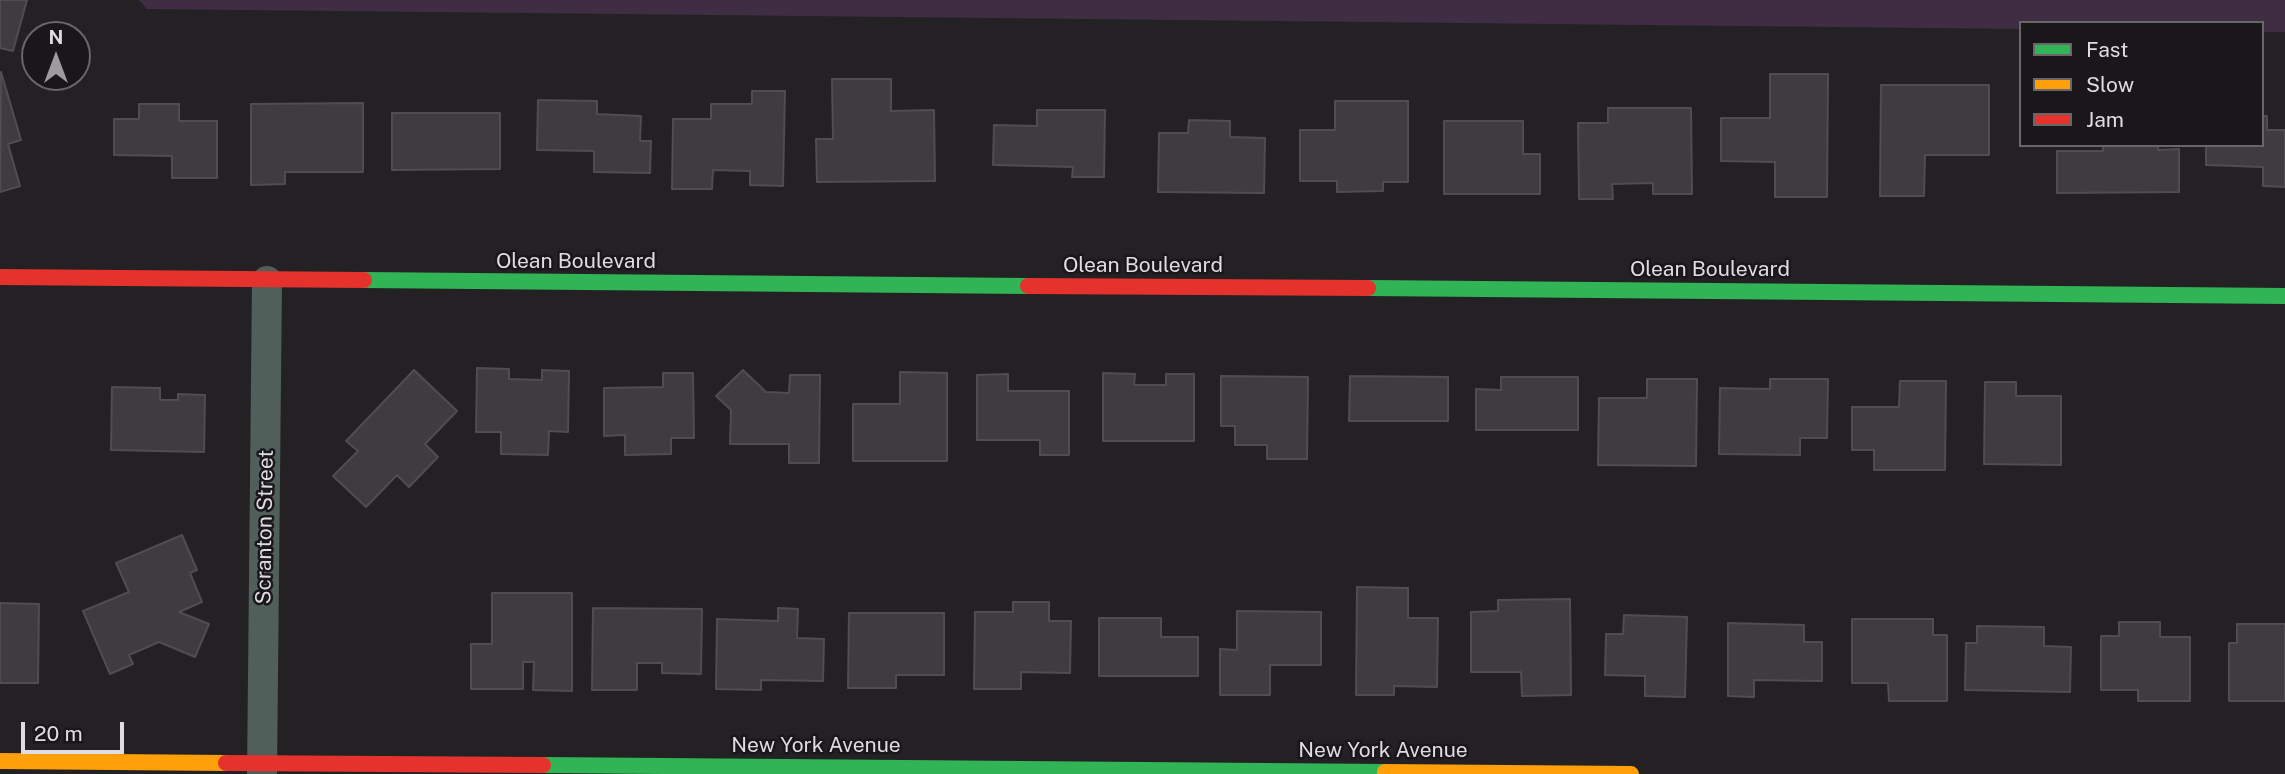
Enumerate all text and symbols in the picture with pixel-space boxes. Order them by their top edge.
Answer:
north arrow [21,21,91,91]
legend [2019,21,2264,147]
text: N [49,26,63,48]
text: Fast [2086,37,2128,62]
text: Slow [2086,72,2134,97]
text: Jam [2086,107,2124,132]
street label: Olean Boulevard [496,249,656,275]
street label: Olean Boulevard [1063,253,1223,279]
street label: Olean Boulevard [1630,257,1790,283]
street label: Scranton Street [251,449,279,605]
scale bar [24,708,128,752]
text: 20 m [34,721,83,746]
street label: New York Avenue [731,733,901,759]
street label: New York Avenue [1298,738,1468,764]

